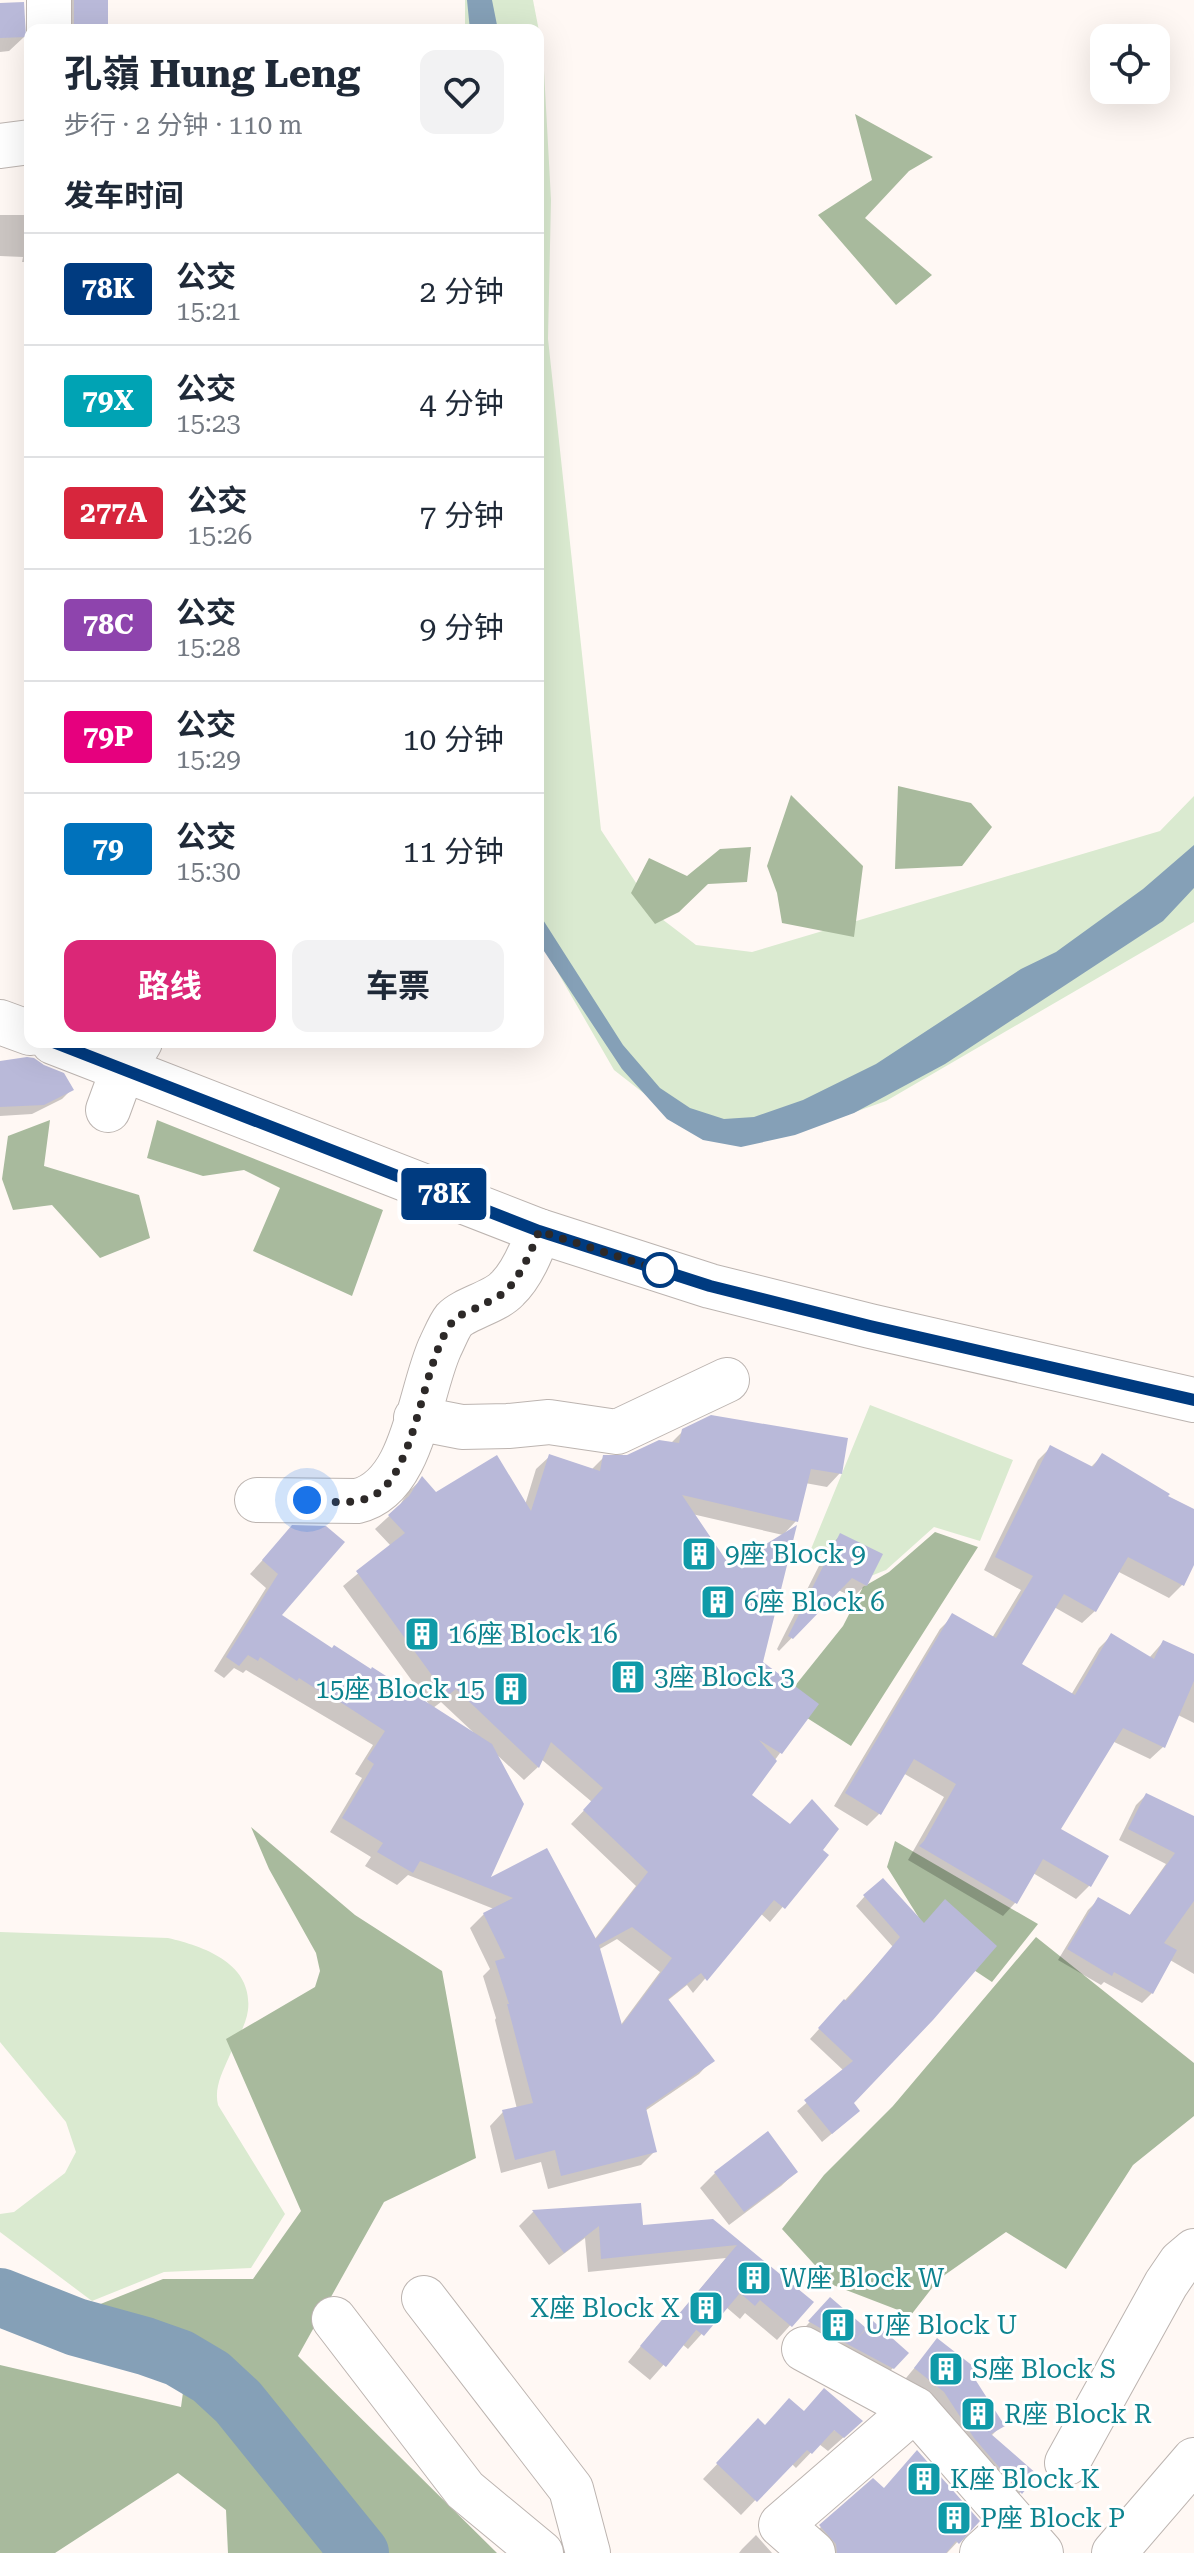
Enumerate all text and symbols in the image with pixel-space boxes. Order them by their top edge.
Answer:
map controls [1090,24,1170,104]
button: locate [1090,24,1170,104]
button: heart [420,50,504,134]
text: 孔嶺 Hung Leng [64,52,360,96]
text: 步行 · 2 分钟 · 110 m [64,110,303,140]
text: 发车时间 [64,178,184,213]
text: 公交 [176,259,236,294]
text: 78K [81,272,135,305]
text: 2 分钟 [420,274,504,309]
text: 15:21 [176,296,241,326]
text: 公交 [176,371,236,406]
text: 79X [82,384,134,417]
text: 4 分钟 [420,386,504,421]
text: 15:23 [176,408,241,438]
text: 公交 [187,483,247,518]
text: 277A [80,496,147,529]
text: 7 分钟 [420,498,504,533]
text: 15:26 [187,520,252,550]
text: 公交 [176,595,236,630]
text: 78C [83,608,133,641]
text: 9 分钟 [420,610,504,645]
text: 15:28 [176,632,241,662]
text: 公交 [176,707,236,742]
text: 79P [83,720,133,753]
text: 10 分钟 [403,722,504,757]
text: 15:29 [176,744,241,774]
text: 公交 [176,819,236,854]
text: 79 [92,832,124,865]
text: 11 分钟 [403,834,504,869]
text: 15:30 [176,856,241,886]
button: 路线 [64,940,276,1032]
button: 车票 [292,940,504,1032]
line badge: 78K [398,1168,490,1220]
text: 78K [417,1177,471,1210]
unlabelled marker [643,1253,677,1287]
your location [287,1480,327,1520]
building icon: 9座 Block 9 [680,1535,718,1573]
place label: 9座 Block 9 [725,1539,866,1569]
building icon: 6座 Block 6 [699,1583,737,1621]
place label: 6座 Block 6 [744,1587,885,1617]
building icon: 16座 Block 16 [403,1615,441,1653]
place label: 16座 Block 16 [448,1619,618,1649]
building icon: 3座 Block 3 [609,1658,647,1696]
place label: 3座 Block 3 [654,1662,795,1692]
building icon: 15座 Block 15 [492,1670,530,1708]
place label: 15座 Block 15 [315,1674,485,1704]
building icon: W座 Block W [735,2259,773,2297]
place label: W座 Block W [780,2263,945,2293]
building icon: X座 Block X [687,2289,725,2327]
place label: X座 Block X [530,2293,680,2323]
building icon: U座 Block U [819,2306,857,2344]
place label: U座 Block U [864,2310,1018,2340]
building icon: S座 Block S [927,2350,965,2388]
place label: S座 Block S [972,2354,1116,2384]
building icon: R座 Block R [959,2395,997,2433]
place label: R座 Block R [1004,2399,1152,2429]
building icon: K座 Block K [905,2460,943,2498]
place label: K座 Block K [950,2464,1099,2494]
building icon: P座 Block P [935,2499,973,2537]
place label: P座 Block P [980,2503,1125,2533]

